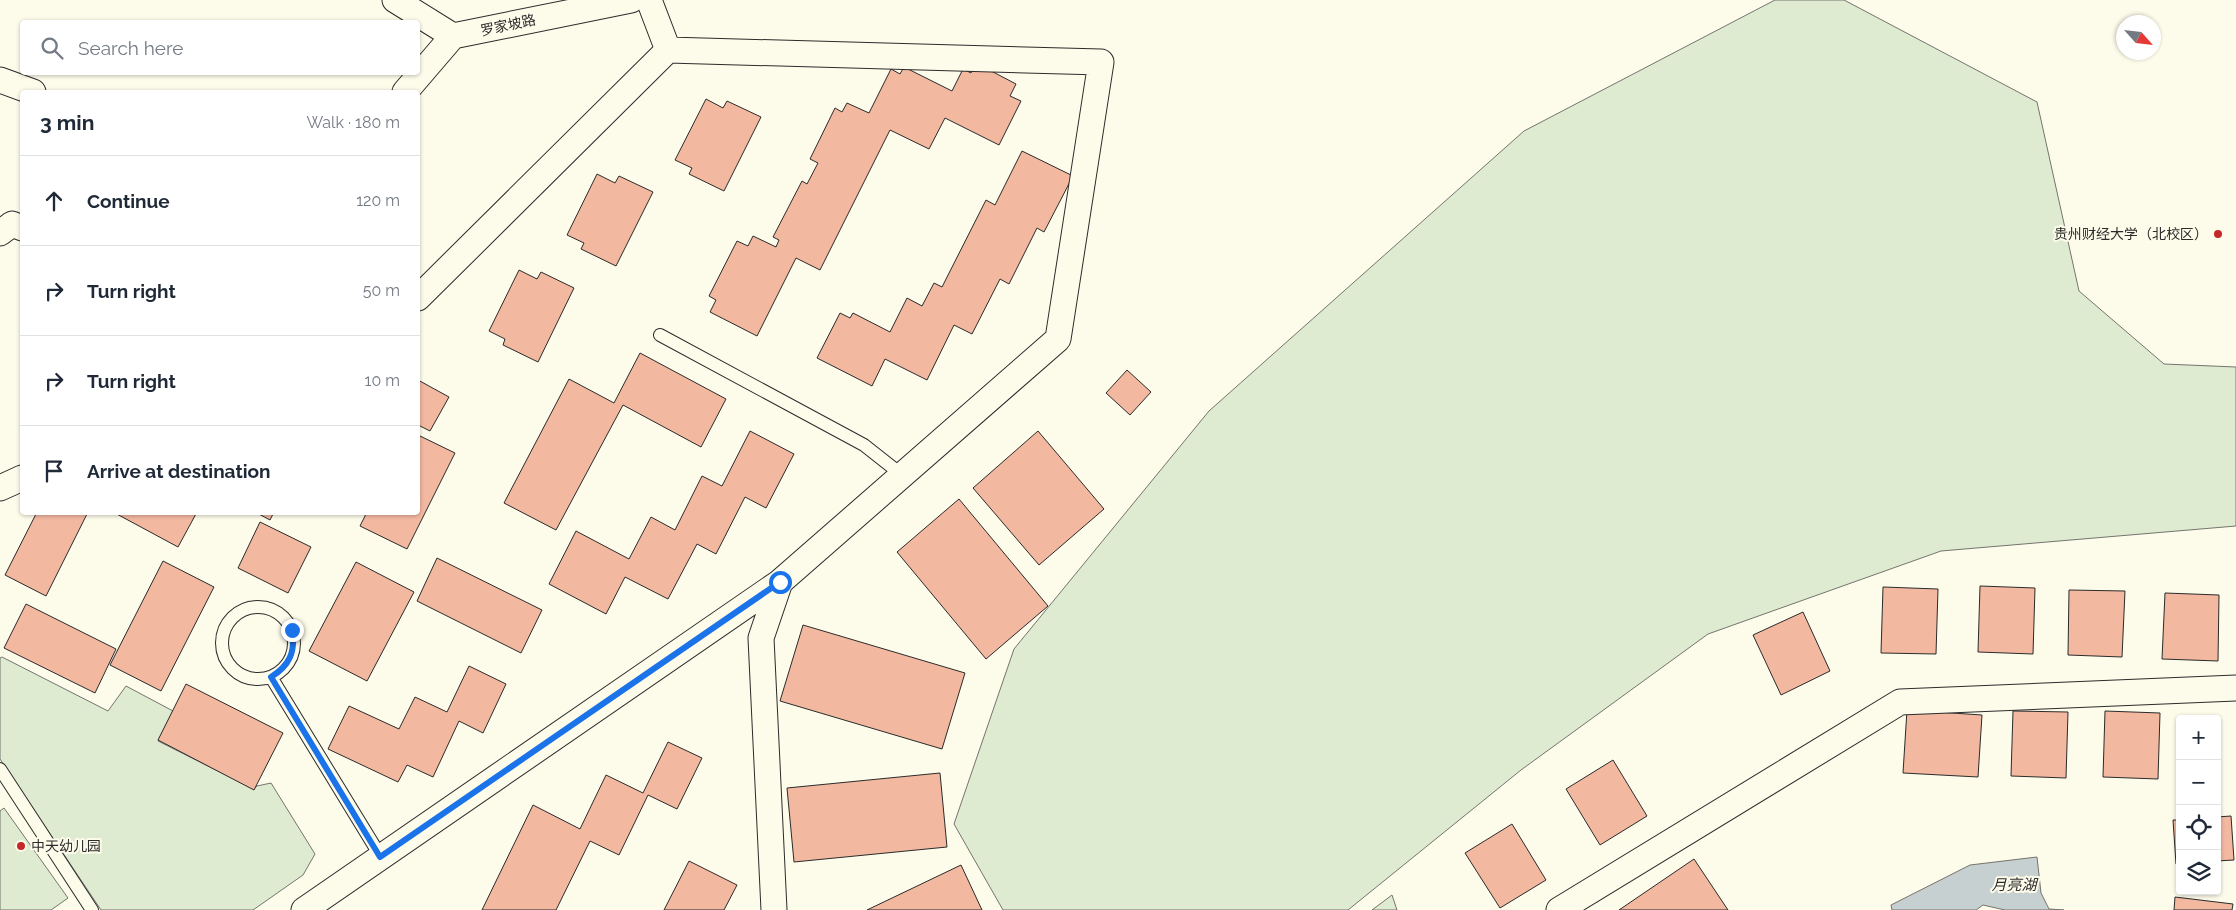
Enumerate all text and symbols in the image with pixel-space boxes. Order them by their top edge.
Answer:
street label: 罗家坡路 [479,11,537,39]
north arrow [2116,15,2161,60]
search box [20,20,420,75]
icon: search [38,34,66,62]
text: Search here [78,37,184,59]
text: 3 min [40,110,94,135]
text: Walk · 180 m [306,113,400,132]
icon: ahead [40,187,68,215]
text: Continue [87,190,170,212]
text: 120 m [356,191,400,210]
place label: 贵州财经大学（北校区） [2054,226,2208,242]
marker: 贵州财经大学（北校区） [2212,228,2224,240]
icon: right [40,277,68,305]
text: Turn right [87,280,176,302]
text: 50 m [363,281,400,300]
icon: right [40,367,68,395]
text: Turn right [87,370,176,392]
text: 10 m [365,371,400,390]
icon: arrive [40,457,68,485]
text: Arrive at destination [87,460,271,482]
route start [769,571,792,594]
route end [281,619,304,642]
map controls [2176,715,2221,895]
button: + [2176,715,2221,760]
button: − [2176,760,2221,805]
button: locate [2176,805,2221,850]
place label: 中天幼儿园 [31,838,101,854]
marker: 中天幼儿园 [15,840,27,852]
button: layers [2176,850,2221,895]
water label: 月亮湖 [1991,876,2038,894]

